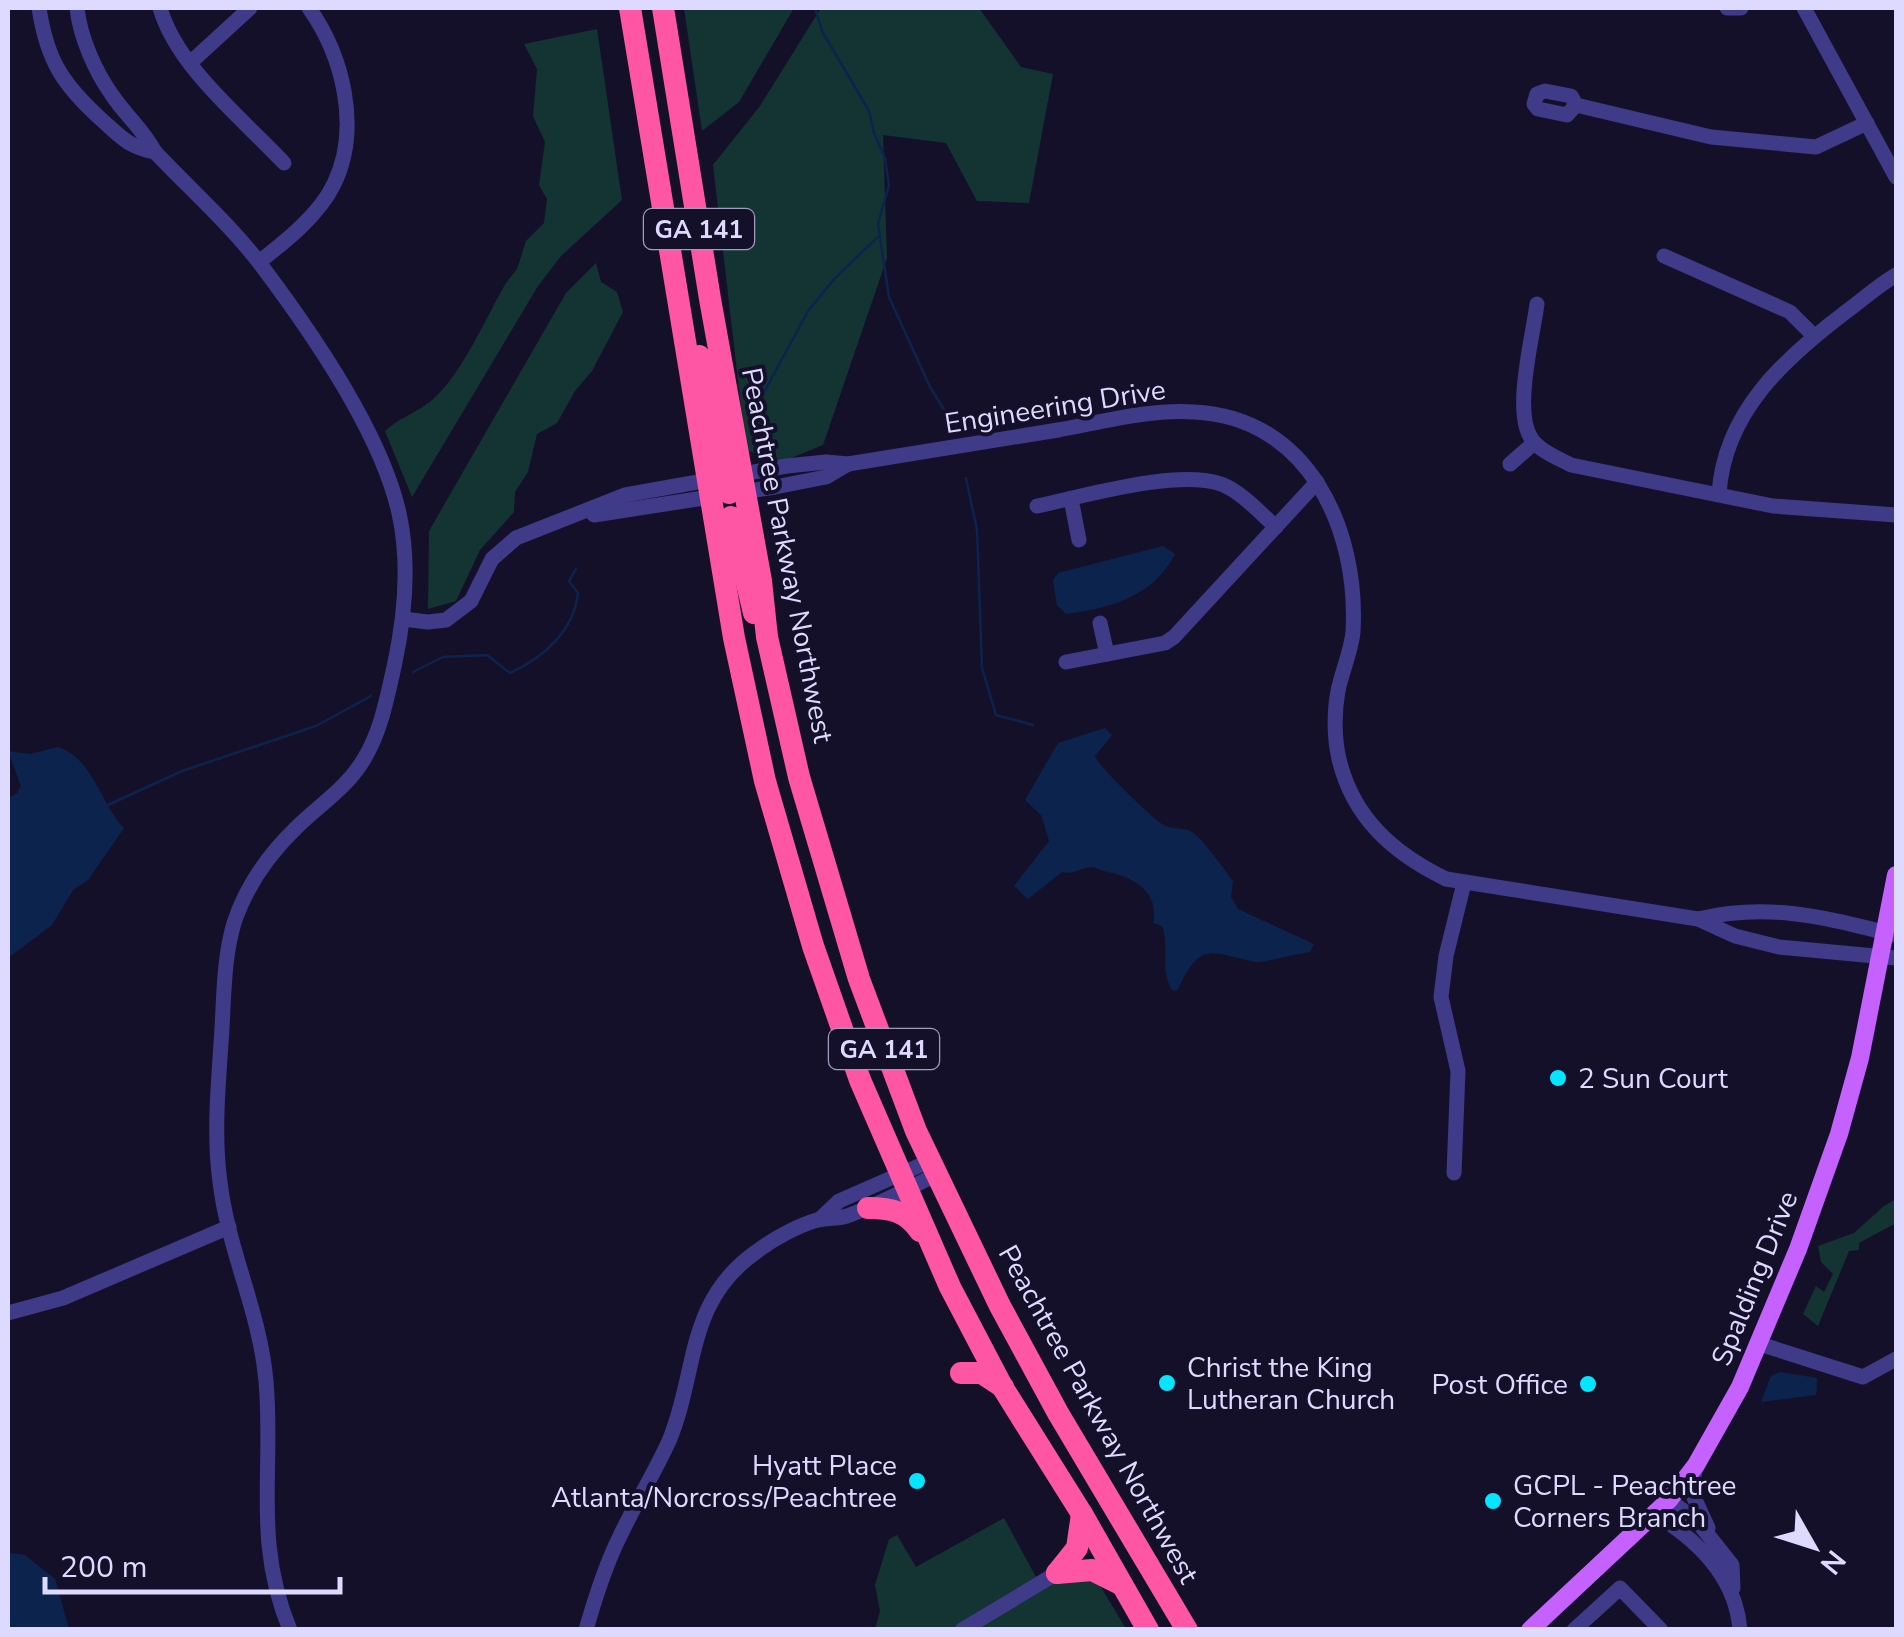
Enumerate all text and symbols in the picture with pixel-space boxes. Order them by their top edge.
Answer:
road number: GA 141 [644,209,754,249]
street label: Peachtree Parkway Northwest [732,364,842,746]
street label: Engineering Drive [942,371,1168,443]
road number: GA 141 [829,1029,939,1069]
place label: 2 Sun Court [1578,1060,1728,1098]
marker: 2 Sun Court [1547,1067,1569,1089]
street label: Spalding Drive [1703,1185,1807,1371]
street label: Peachtree Parkway Northwest [989,1239,1207,1591]
place label: Christ the King Lutheran Church [1187,1349,1395,1419]
place label: Post Office [1431,1366,1568,1404]
marker: Christ the King Lutheran Church [1156,1372,1178,1394]
marker: Post Office [1577,1373,1599,1395]
place label: Hyatt Place Atlanta/Norcross/Peachtree [551,1447,897,1517]
place label: GCPL - Peachtree Corners Branch [1513,1467,1737,1537]
marker: Hyatt Place Atlanta/Norcross/Peachtree [906,1470,928,1492]
marker: GCPL - Peachtree Corners Branch [1482,1490,1504,1512]
north arrow [1764,1497,1864,1597]
scale bar [45,1532,340,1594]
text: N [1811,1542,1854,1582]
text: 200 m [60,1547,147,1588]

